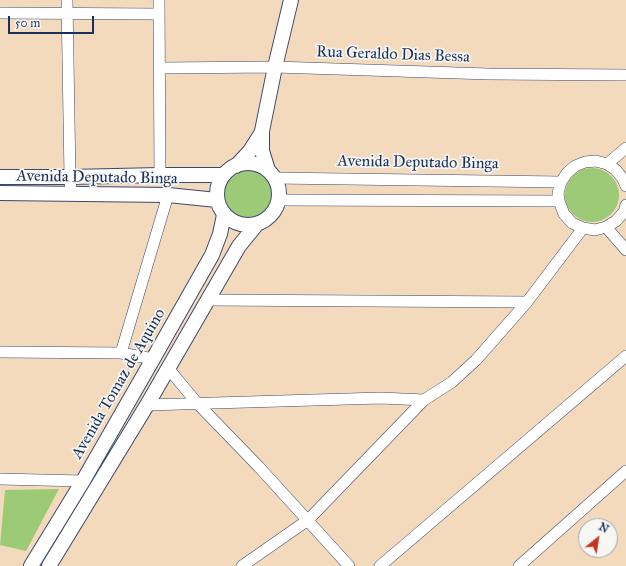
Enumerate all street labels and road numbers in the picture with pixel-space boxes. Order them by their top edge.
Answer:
street label: Rua Geraldo Dias Bessa [316,43,470,67]
street label: Avenida Deputado Binga [337,152,499,174]
street label: Avenida Deputado Binga [16,167,178,189]
street label: Avenida Tomaz de Aquino [68,305,170,463]

